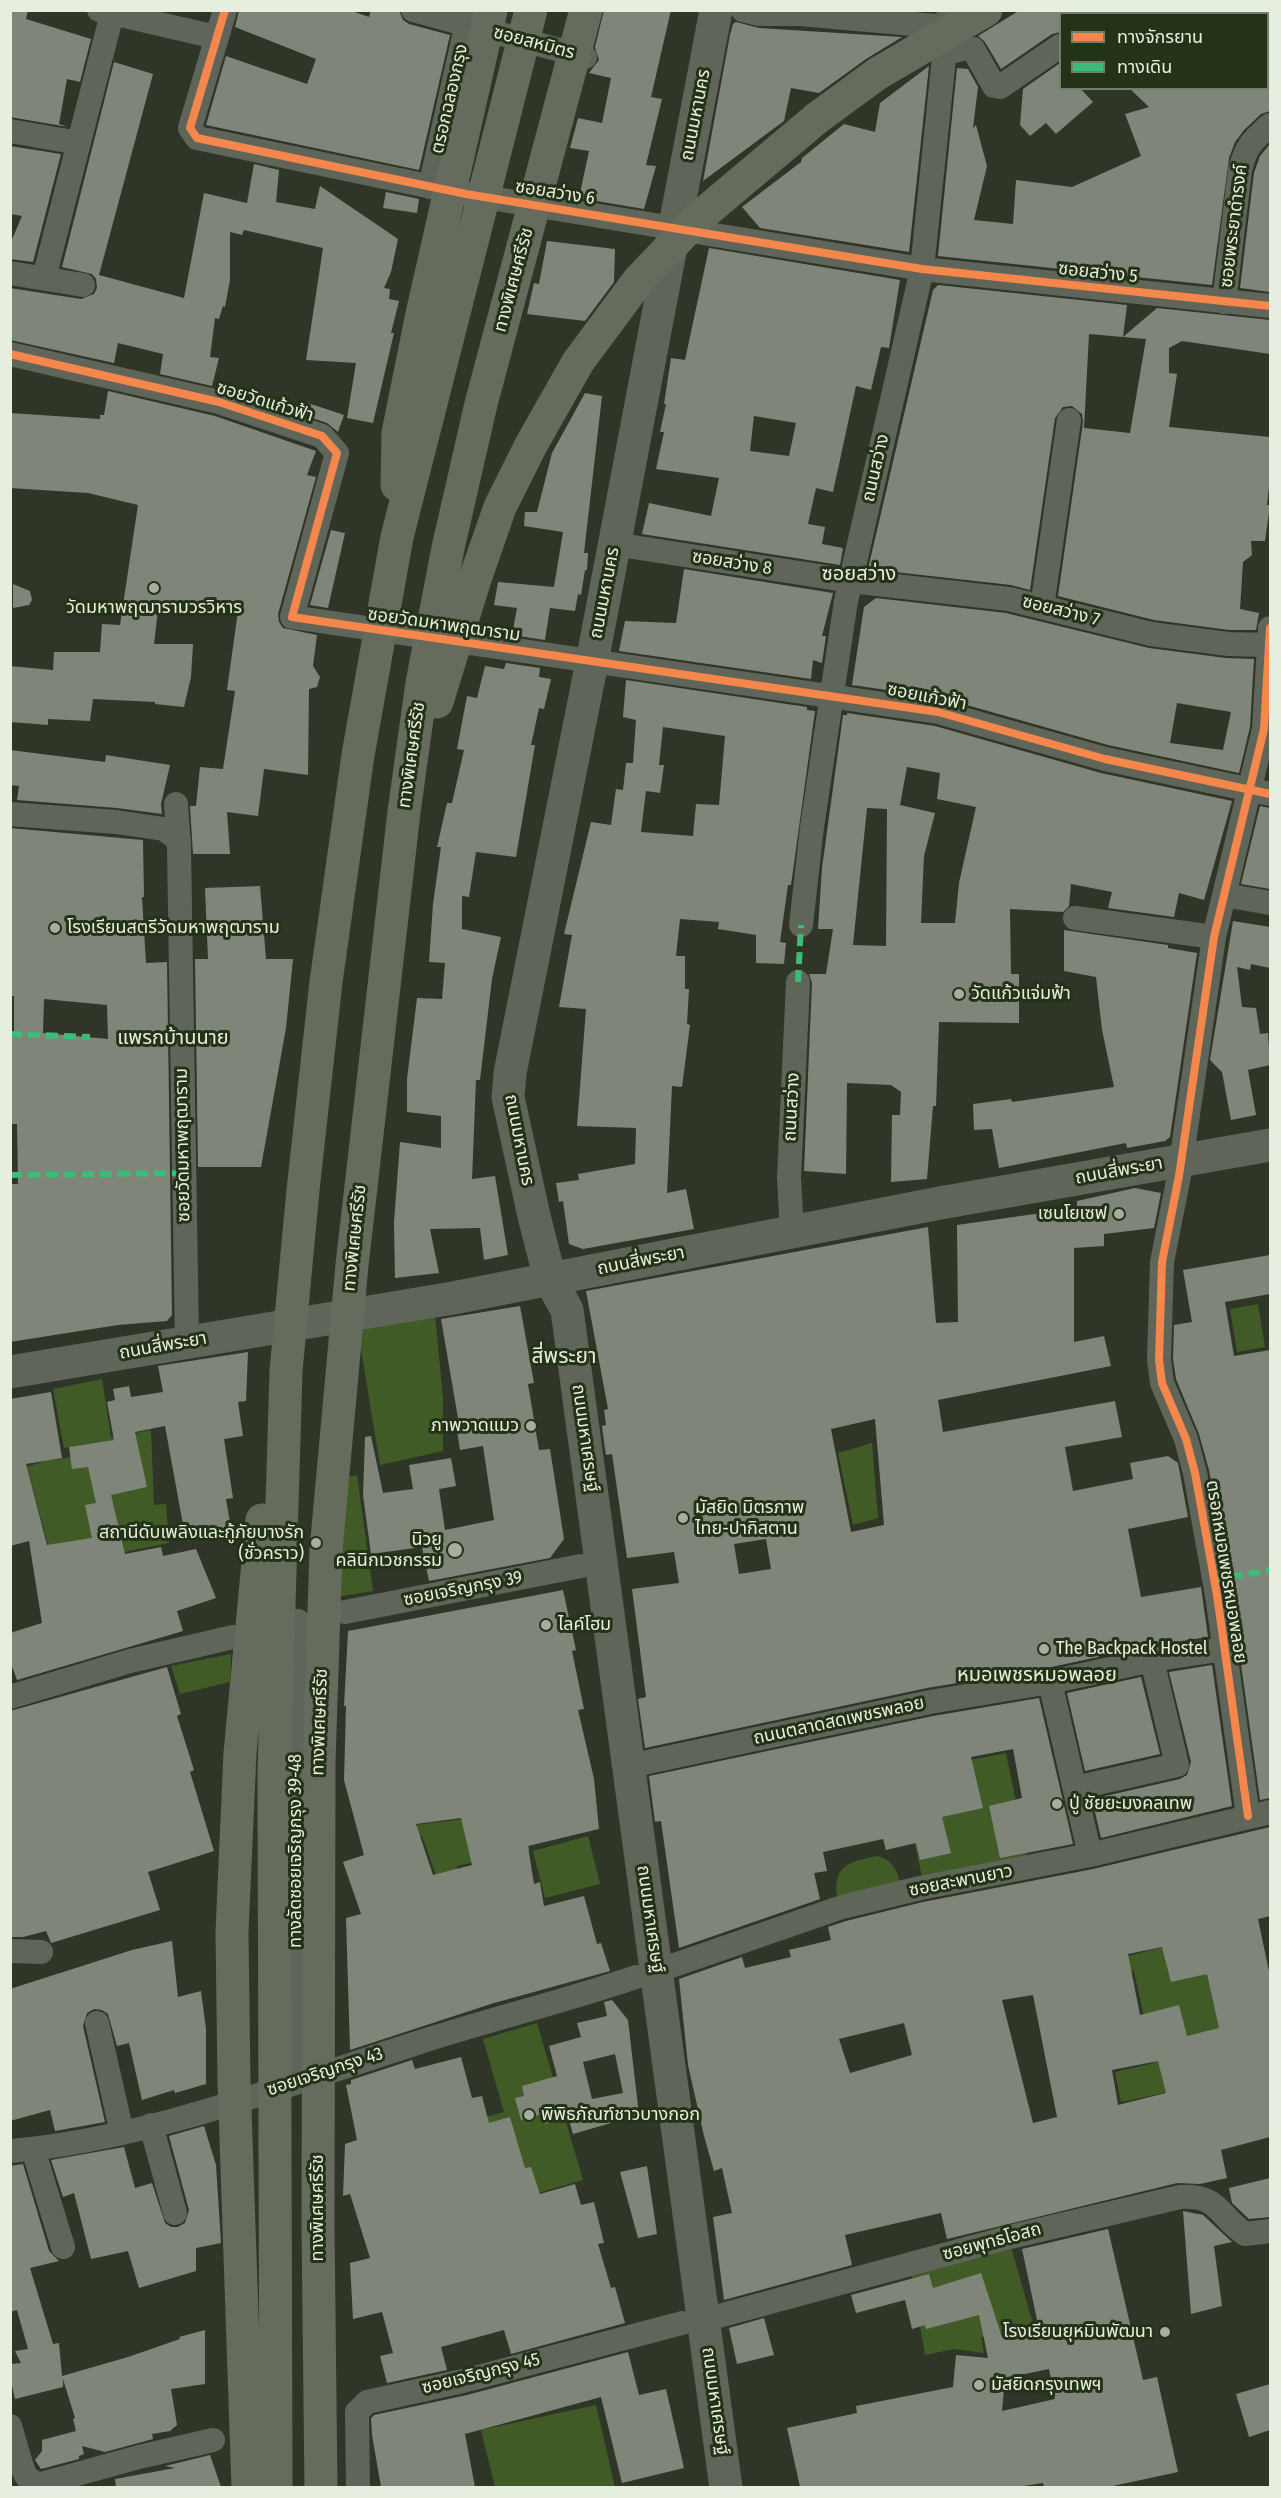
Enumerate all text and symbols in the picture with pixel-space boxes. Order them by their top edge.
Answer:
legend [1059,12,1269,90]
street label: ซอยสหมิตร [491,22,577,64]
text: ทางจักรยาน [1117,26,1203,48]
street label: ตรอกฉลองกรุง [427,42,473,156]
text: ทางเดิน [1117,56,1172,78]
street label: ถนนมหานคร [677,67,715,163]
street label: ซอยพระยาดำรงค์ [1216,163,1252,289]
street label: ซอยสว่าง 6 [514,176,596,210]
street label: ทางพิเศษศรีรัช [490,225,538,335]
street label: ซอยสว่าง 5 [1057,258,1139,288]
street label: ซอยวัดแก้วฟ้า [214,377,316,427]
street label: ถนนสว่าง [858,432,894,504]
street label: ถนนมหานคร [586,545,624,641]
street label: ซอยสว่าง 8 [691,546,773,580]
district label: ซอยสว่าง [822,562,896,586]
marker: วัดมหาพฤฒารามวรวิหาร [147,581,161,595]
street label: ซอยสว่าง 7 [1020,591,1102,631]
place label: วัดมหาพฤฒารามวรวิหาร [66,597,242,619]
street label: ซอยวัดมหาพฤฒาราม [366,604,522,646]
street label: ซอยแก้วฟ้า [885,679,969,715]
street label: ทางพิเศษศรีรัช [394,700,430,810]
place label: โรงเรียนสตรีวัดมหาพฤฒาราม [67,917,280,939]
marker: โรงเรียนสตรีวัดมหาพฤฒาราม [48,921,62,935]
place label: วัดแก้วแจ่มฟ้า [971,983,1071,1005]
marker: วัดแก้วแจ่มฟ้า [952,987,966,1001]
district label: แพรกบ้านนาย [117,1026,229,1050]
street label: ซอยวัดมหาพฤฒาราม [171,1068,195,1222]
street label: ถนนสว่าง [779,1072,805,1142]
street label: ถนนมหานคร [500,1092,538,1188]
street label: ถนนสี่พระยา [1074,1153,1164,1189]
street label: ทางพิเศษศรีรัช [339,1184,371,1292]
place label: เซนโยเซฟ [1038,1203,1107,1225]
marker: เซนโยเซฟ [1112,1207,1126,1221]
street label: ถนนสี่พระยา [595,1242,687,1280]
street label: ถนนสี่พระยา [118,1328,208,1364]
district label: สี่พระยา [532,1344,596,1370]
street label: ถนนมหาเศรษฐ์ [567,1383,603,1493]
place label: ภาพวาดแมว [431,1415,519,1437]
marker: ภาพวาดแมว [524,1419,538,1433]
street label: ตรอกหมอเพชรหมอพลอย [1201,1479,1251,1665]
place label: มัสยิด มิตรภาพ ไทย-ปากิสตาน [695,1497,804,1540]
marker: มัสยิด มิตรภาพ ไทย-ปากิสตาน [676,1511,690,1525]
place label: สถานีดับเพลิงและกู้ภัยบางรัก (ชั่วคราว) [99,1522,304,1564]
place label: นิวยู คลินิกเวชกรรม [336,1529,442,1572]
marker: สถานีดับเพลิงและกู้ภัยบางรัก (ชั่วคราว) [309,1536,323,1550]
marker: นิวยู คลินิกเวชกรรม [446,1541,464,1559]
street label: ซอยเจริญกรุง 39 [402,1567,524,1611]
place label: ไลค์โฮม [558,1614,611,1636]
marker: ไลค์โฮม [539,1618,553,1632]
place label: The Backpack Hostel [1056,1638,1208,1660]
marker: The Backpack Hostel [1037,1642,1051,1656]
district label: หมอเพชรหมอพลอย [957,1663,1117,1687]
street label: ทางพิเศษศรีรัช [307,1668,333,1776]
street label: ถนนตลาดสดเพชรพลอย [751,1692,927,1750]
street label: ทางลัดซอยเจริญกรุง 39-48 [285,1754,307,1948]
place label: ปู่ ชัยยะมงคลเทพ [1069,1793,1192,1815]
marker: ปู่ ชัยยะมงคลเทพ [1050,1797,1064,1811]
street label: ซอยสะพานยาว [907,1860,1015,1902]
street label: ถนนมหาเศรษฐ์ [632,1864,668,1974]
street label: ซอยเจริญกรุง 43 [264,2043,386,2101]
place label: พิพิธภัณฑ์ชาวบางกอก [541,2104,700,2126]
marker: พิพิธภัณฑ์ชาวบางกอก [522,2108,536,2122]
street label: ทางพิเศษศรีรัช [307,2154,329,2262]
street label: ซอยพุทธโอสถ [940,2218,1044,2266]
place label: โรงเรียนยุหมินพัฒนา [1003,2321,1153,2343]
marker: โรงเรียนยุหมินพัฒนา [1158,2325,1172,2339]
street label: ถนนมหาเศรษฐ์ [697,2346,733,2456]
street label: ซอยเจริญกรุง 45 [420,2349,542,2399]
place label: มัสยิดกรุงเทพฯ [991,2374,1102,2396]
marker: มัสยิดกรุงเทพฯ [972,2378,986,2392]

